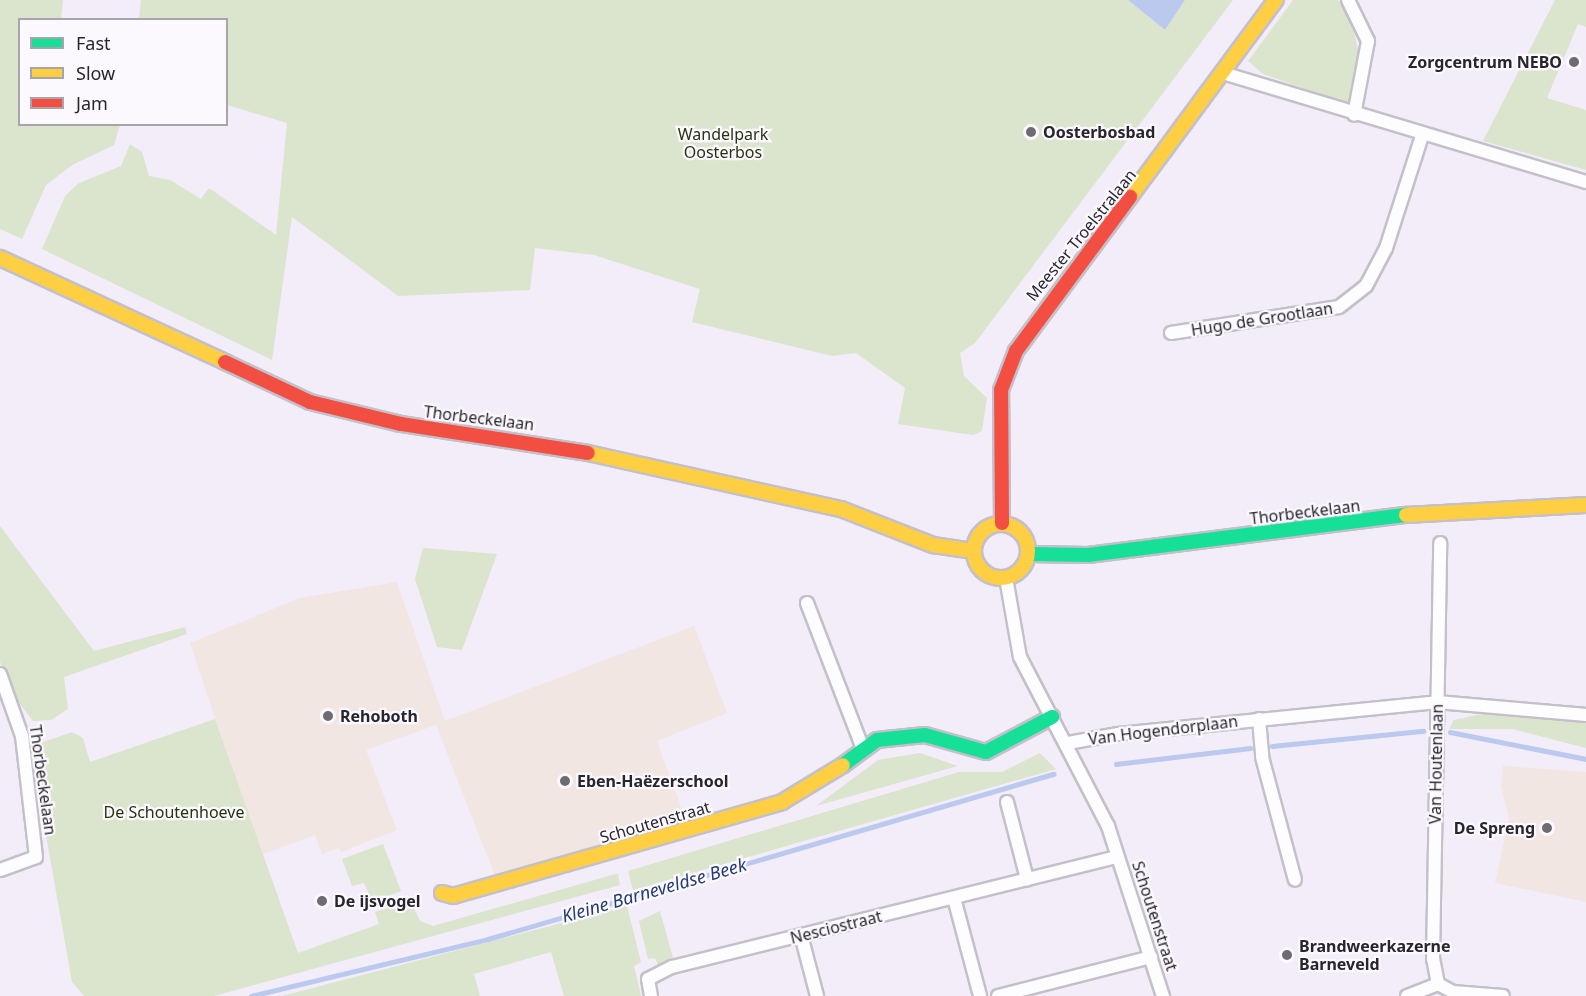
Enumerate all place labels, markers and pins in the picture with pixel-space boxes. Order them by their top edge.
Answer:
place label: Zorgcentrum NEBO [1408,52,1562,72]
marker: Zorgcentrum NEBO [1567,55,1581,69]
place label: Oosterbosbad [1043,122,1155,142]
marker: Oosterbosbad [1024,125,1038,139]
place label: Rehoboth [340,706,418,726]
marker: Rehoboth [321,709,335,723]
place label: Eben-Haëzerschool [577,771,728,791]
marker: Eben-Haëzerschool [558,774,572,788]
place label: De Spreng [1454,818,1535,838]
marker: De Spreng [1540,821,1554,835]
place label: De ijsvogel [334,891,421,911]
marker: De ijsvogel [315,894,329,908]
place label: Brandweerkazerne Barneveld [1299,936,1451,974]
marker: Brandweerkazerne Barneveld [1280,948,1294,962]

